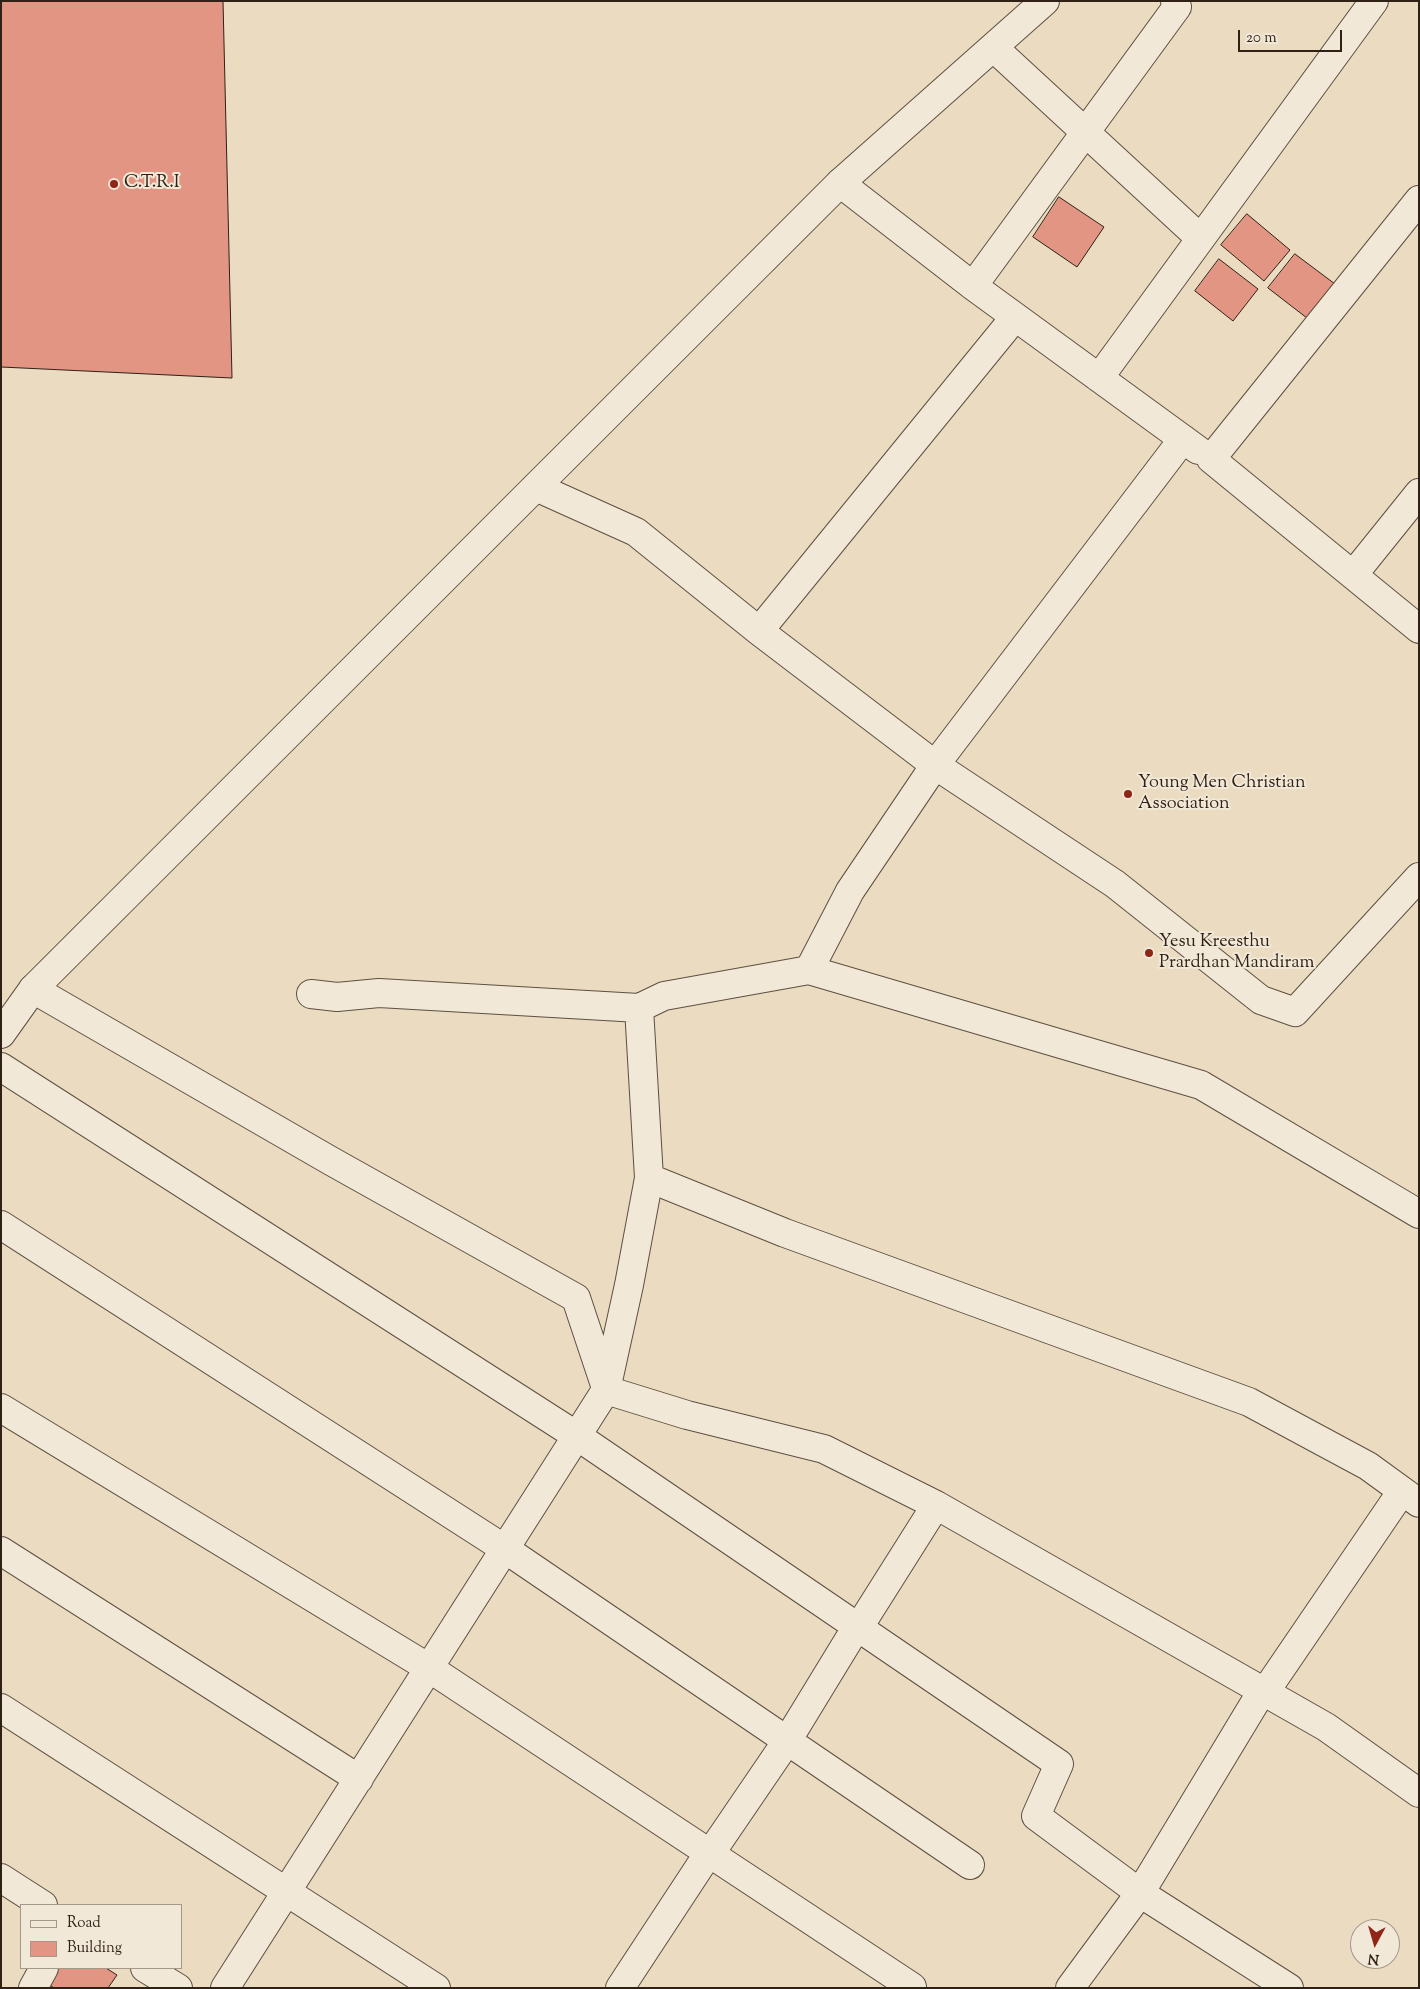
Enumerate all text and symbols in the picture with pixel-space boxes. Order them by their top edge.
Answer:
scale bar [1240,20,1344,52]
text: 20 m [1246,28,1277,49]
place label: C.T.R.I [124,173,180,195]
marker: C.T.R.I [108,178,120,190]
place label: Young Men Christian Association [1138,773,1306,816]
marker: Young Men Christian Association [1122,788,1134,800]
place label: Yesu Kreesthu Prardhan Mandiram [1159,932,1314,974]
marker: Yesu Kreesthu Prardhan Mandiram [1143,947,1155,959]
legend [20,1904,182,1969]
text: Road [67,1913,101,1934]
north arrow [1350,1919,1400,1969]
text: Building [67,1938,122,1959]
text: N [1367,1947,1380,1968]

